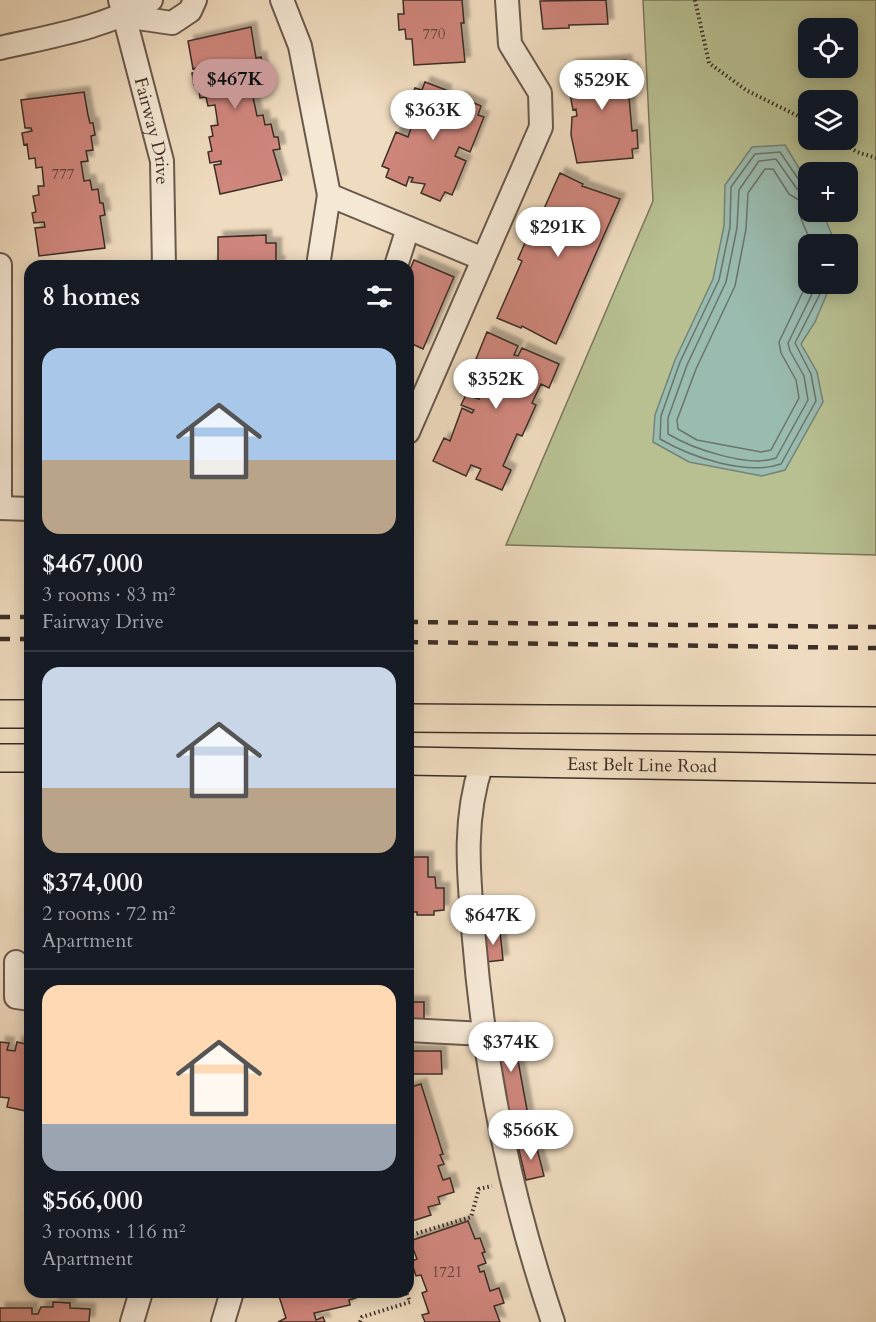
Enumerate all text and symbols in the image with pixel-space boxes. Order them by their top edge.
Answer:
map controls [798,18,858,294]
button: locate [798,18,858,78]
house number: 770 [422,24,446,44]
pin: $467K [193,59,277,110]
pin: $529K [560,60,644,111]
text: $467K [206,65,264,92]
text: $529K [573,66,631,93]
street label: Fairway Drive [128,74,174,185]
pin: $363K [391,90,475,141]
button: layers [798,90,858,150]
text: $363K [404,96,462,123]
button: + [798,162,858,222]
house number: 777 [51,164,75,184]
pin: $291K [516,207,600,258]
text: $291K [529,213,587,240]
button: − [798,234,858,294]
text: 8 homes [42,279,140,314]
icon: filters [363,280,396,313]
pin: $352K [454,359,538,410]
text: $352K [467,365,525,392]
icon: home [165,387,273,495]
text: $467,000 [42,546,143,581]
text: 3 rooms · 83 m² [42,581,175,608]
text: Fairway Drive [42,608,164,635]
icon: home [165,706,273,814]
street label: East Belt Line Road [567,752,717,779]
text: $374,000 [42,865,143,900]
pin: $647K [451,895,535,946]
text: 2 rooms · 72 m² [42,900,175,927]
text: $647K [464,901,522,928]
text: Apartment [42,927,133,954]
pin: $374K [469,1022,553,1073]
icon: home [165,1024,273,1132]
text: $374K [482,1028,540,1055]
pin: $566K [489,1110,573,1161]
text: $566K [502,1116,560,1143]
text: $566,000 [42,1183,143,1218]
text: 3 rooms · 116 m² [42,1218,186,1245]
text: Apartment [42,1245,133,1272]
house number: 1721 [432,1262,462,1282]

